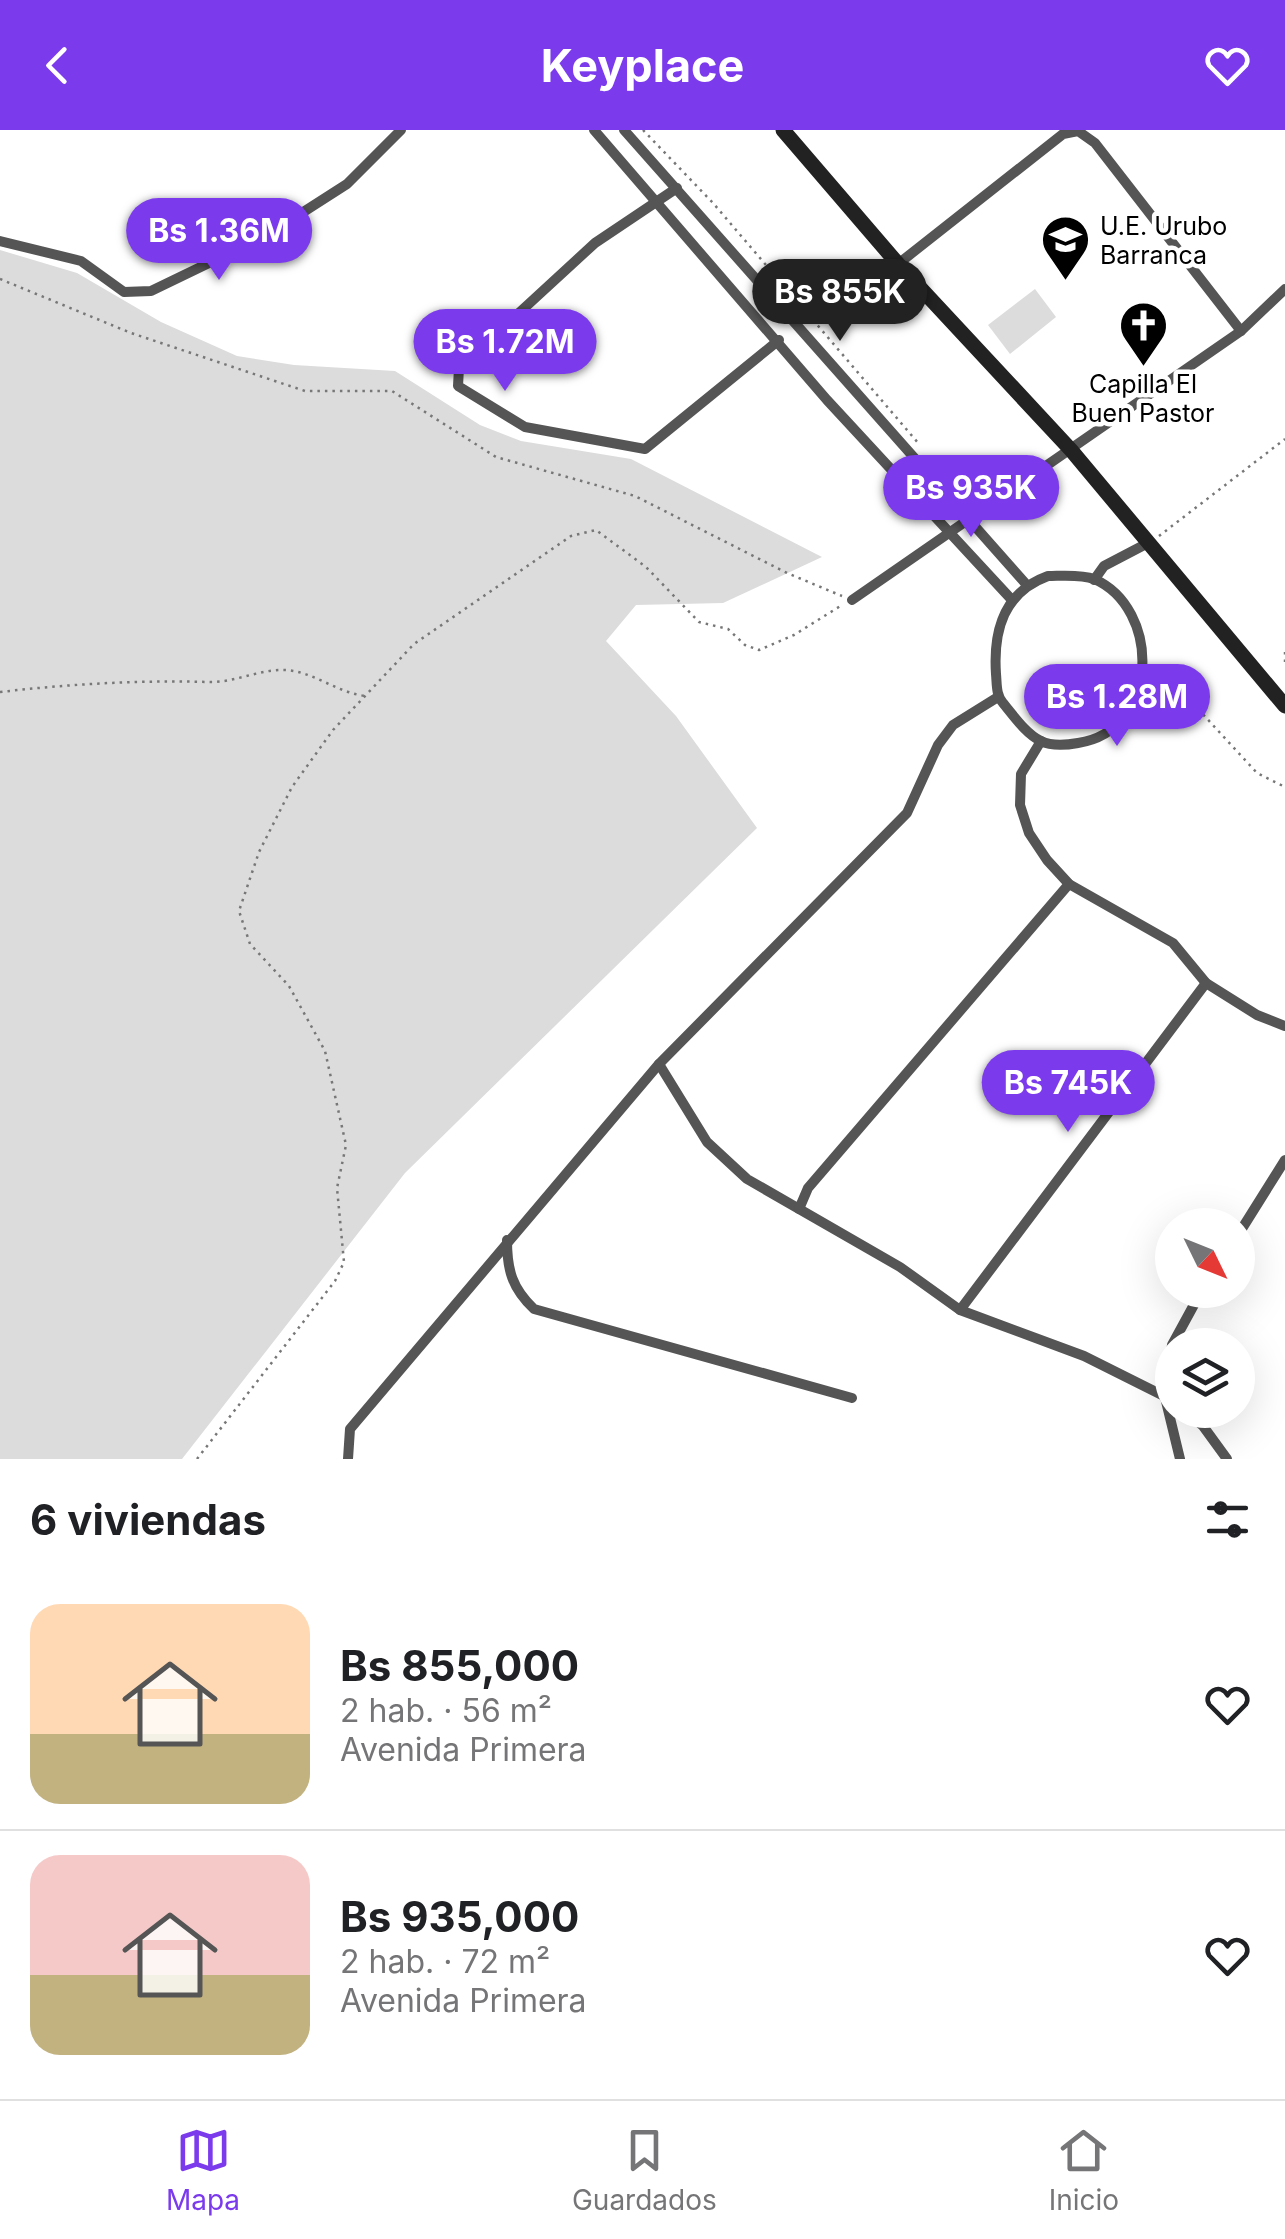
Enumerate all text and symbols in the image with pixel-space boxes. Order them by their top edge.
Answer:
icon: back [30,38,85,93]
text: Keyplace [541,38,744,93]
icon: heart [1200,38,1255,93]
pin: Bs 1.36M [116,198,322,283]
text: Bs 1.36M [148,211,290,250]
place label: U.E. Urubo Barranca [1100,211,1227,270]
school or university icon: U.E. Urubo Barranca [1039,214,1091,282]
pin: Bs 855K [748,259,932,344]
text: Bs 855K [774,272,906,311]
church icon: Capilla El Buen Pastor [1117,300,1169,368]
pin: Bs 1.72M [402,309,608,394]
text: Bs 1.72M [436,322,574,361]
place label: Capilla El Buen Pastor [1071,369,1215,428]
pin: Bs 935K [879,455,1063,540]
text: Bs 935K [905,468,1037,507]
pin: Bs 1.28M [1014,664,1220,749]
text: Bs 1.28M [1046,677,1188,716]
pin: Bs 745K [976,1050,1160,1135]
text: Bs 745K [1004,1063,1132,1102]
north arrow [1155,1208,1255,1308]
map controls [1155,1208,1255,1428]
button: layers [1155,1328,1255,1428]
icon: filters [1200,1492,1255,1547]
text: 6 viviendas [30,1494,266,1545]
text: Bs 855,000 [340,1640,579,1691]
icon: home [110,1644,230,1764]
icon: heart [1200,1677,1255,1732]
text: 2 hab. · 56 m² [340,1691,552,1730]
text: Avenida Primera [340,1730,587,1769]
text: Bs 935,000 [340,1891,579,1942]
icon: home [110,1895,230,2015]
icon: heart [1200,1928,1255,1983]
text: 2 hab. · 72 m² [340,1942,550,1981]
text: Avenida Primera [340,1981,587,2020]
tab: Mapa [166,2123,240,2217]
tab: Guardados [572,2123,717,2217]
tab: Inicio [1049,2123,1119,2217]

